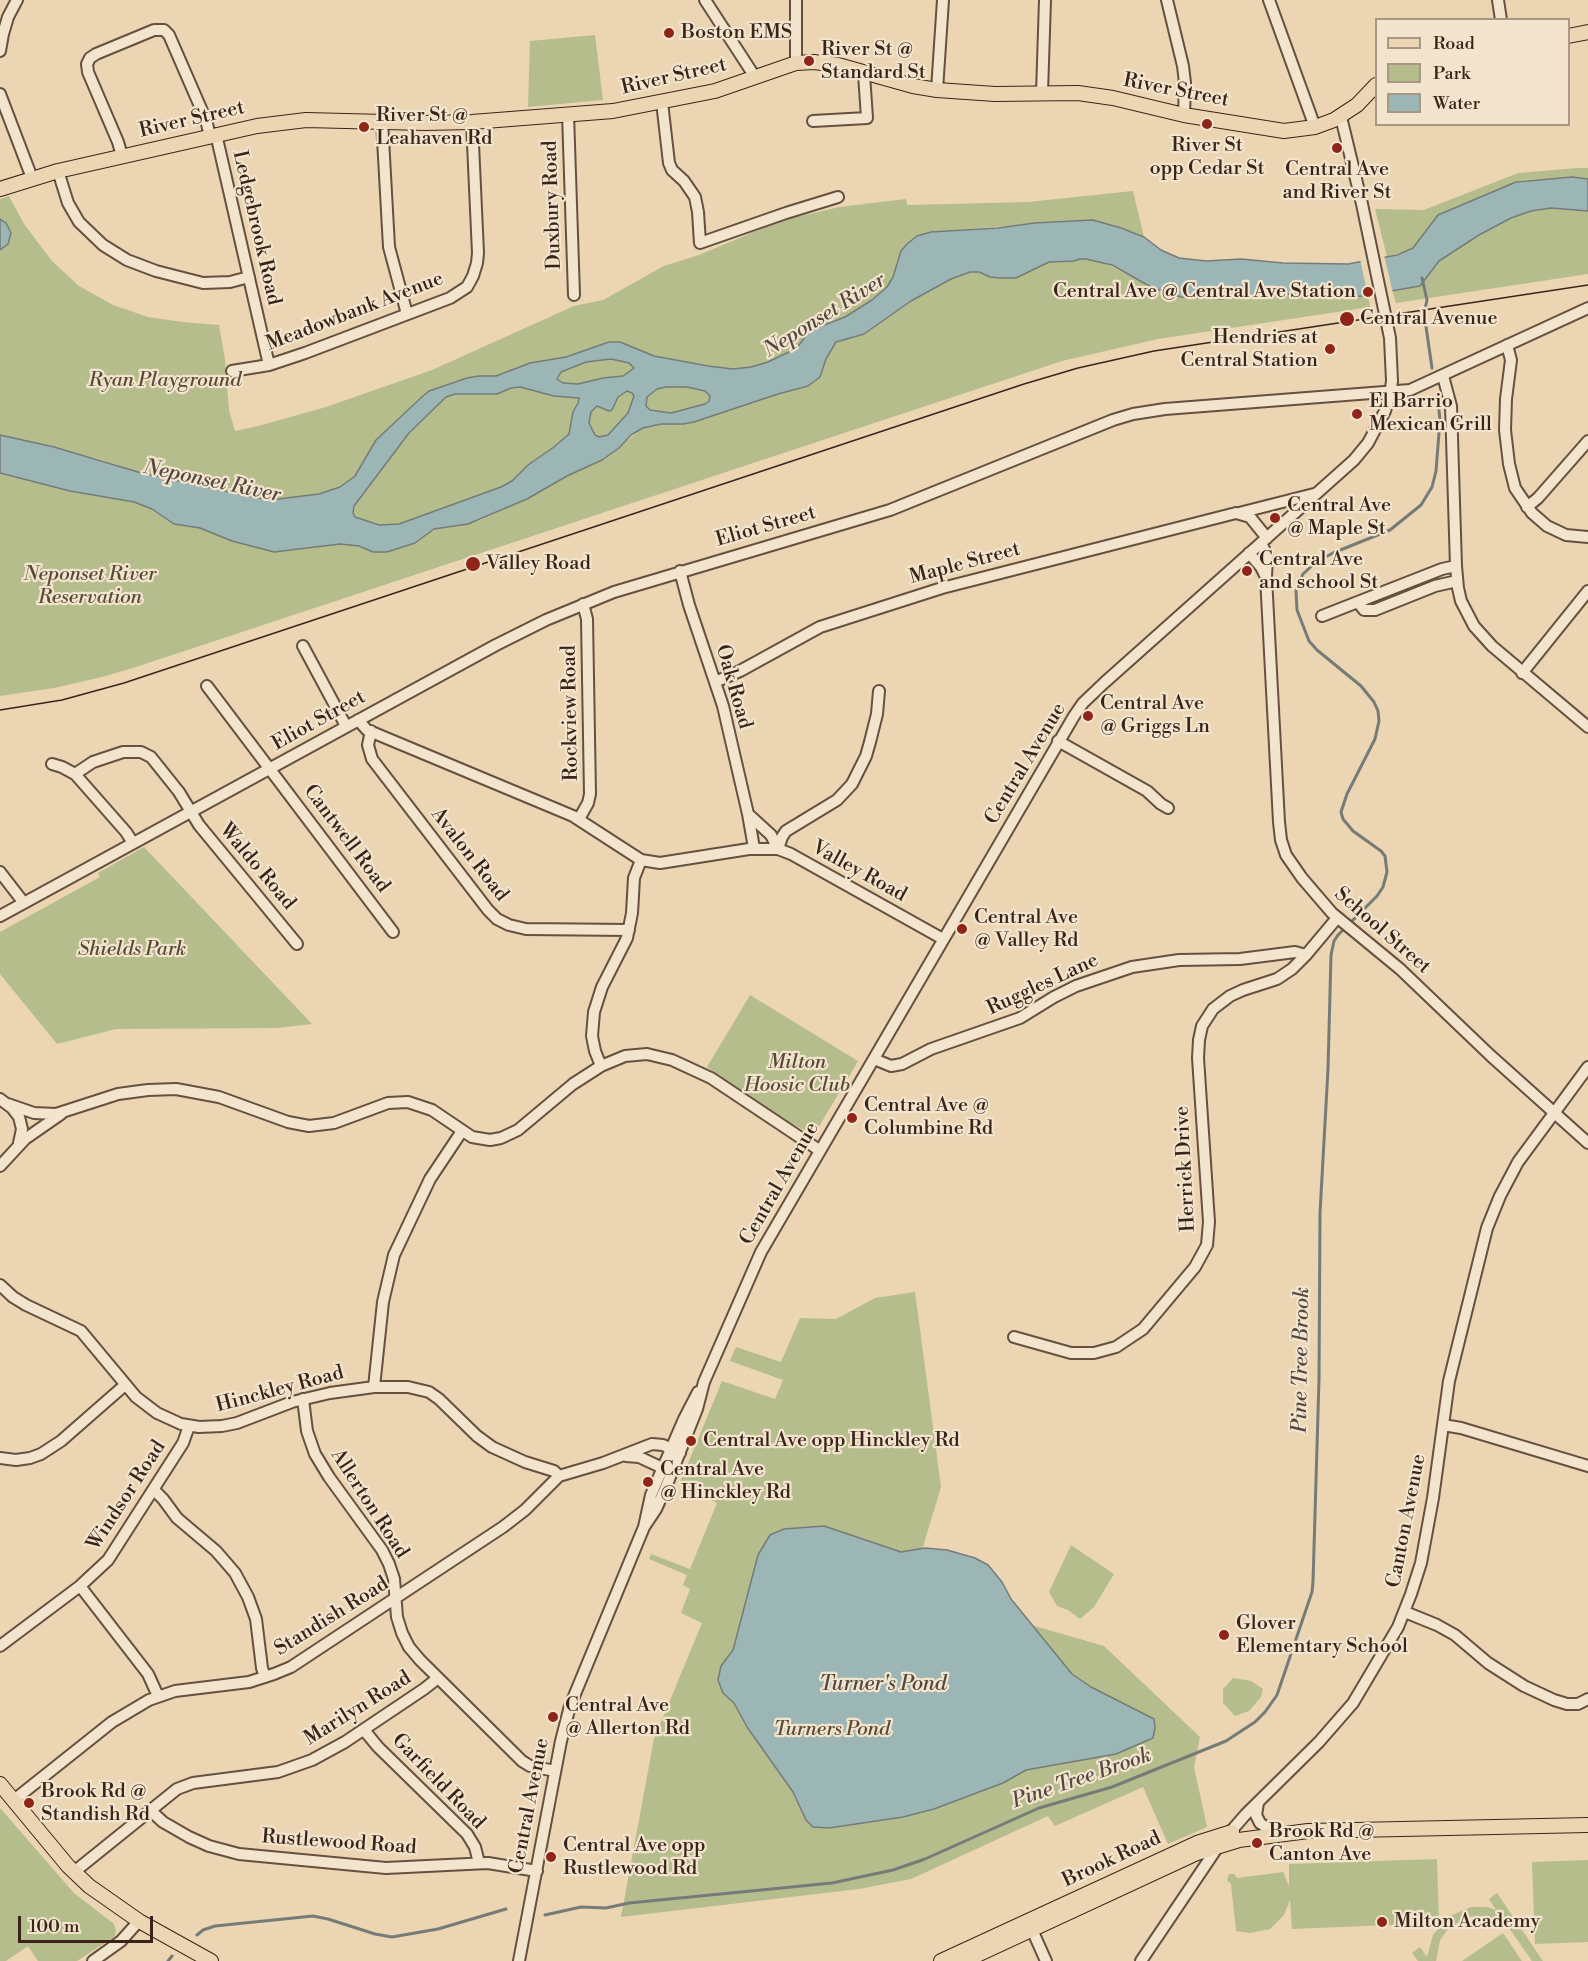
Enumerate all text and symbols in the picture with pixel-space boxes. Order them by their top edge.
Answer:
legend [1375,18,1570,126]
place label: Boston EMS [681,21,792,45]
marker: Boston EMS [662,26,676,40]
text: Road [1433,32,1475,55]
place label: River St @ Standard St [821,38,926,85]
street label: River Street [619,53,729,101]
marker: River St @ Standard St [802,54,816,68]
text: Park [1433,62,1470,85]
street label: River Street [1121,69,1231,113]
text: Water [1433,92,1480,115]
street label: River Street [137,96,247,144]
place label: River St @ Leahaven Rd [376,104,492,151]
marker: River St opp Cedar St [1200,117,1214,131]
marker: River St @ Leahaven Rd [357,120,371,134]
place label: River St opp Cedar St [1149,134,1265,181]
street label: Duxbury Road [539,140,567,270]
marker: Central Ave and River St [1330,141,1344,155]
street label: Ledgebrook Road [227,148,285,308]
place label: Central Ave and River St [1283,158,1391,205]
street label: Meadowbank Avenue [263,267,447,357]
water label: Neponset River [759,268,891,364]
place label: Central Ave @ Central Ave Station [1053,280,1356,304]
marker: Central Ave @ Central Ave Station [1361,285,1375,299]
place label: Central Avenue [1360,307,1497,331]
marker: Central Avenue [1338,310,1356,328]
place label: Hendries at Central Station [1181,326,1318,373]
marker: Hendries at Central Station [1323,342,1337,356]
park label: Ryan Playground [88,369,242,393]
place label: El Barrio Mexican Grill [1369,390,1492,437]
marker: El Barrio Mexican Grill [1350,407,1364,421]
water label: Neponset River [141,455,283,509]
place label: Central Ave @ Maple St [1287,494,1391,541]
street label: Eliot Street [713,501,819,553]
marker: Central Ave @ Maple St [1268,511,1282,525]
street label: Maple Street [907,538,1023,590]
place label: Central Ave and school St [1259,548,1378,595]
place label: Valley Road [486,552,591,576]
marker: Valley Road [464,555,482,573]
park label: Neponset River Reservation [23,563,157,610]
marker: Central Ave and school St [1240,564,1254,578]
street label: Oak Road [710,642,756,732]
street label: Rockview Road [558,645,584,781]
street label: Eliot Street [268,686,370,756]
place label: Central Ave @ Griggs Ln [1100,692,1210,739]
street label: Central Avenue [980,699,1072,829]
marker: Central Ave @ Griggs Ln [1081,709,1095,723]
street label: Cantwell Road [298,780,394,898]
street label: Avalon Road [425,803,513,907]
street label: Waldo Road [214,819,300,915]
street label: Valley Road [807,836,911,908]
street label: School Street [1329,883,1435,979]
place label: Central Ave @ Valley Rd [974,906,1078,953]
marker: Central Ave @ Valley Rd [955,922,969,936]
park label: Shields Park [78,938,186,962]
street label: Ruggles Lane [983,949,1103,1021]
park label: Milton Hoosic Club [744,1051,850,1098]
place label: Central Ave @ Columbine Rd [864,1094,993,1141]
street label: Herrick Drive [1171,1105,1201,1233]
marker: Central Ave @ Columbine Rd [845,1111,859,1125]
street label: Central Avenue [735,1118,825,1250]
water label: Pine Tree Brook [1288,1287,1316,1433]
street label: Hinckley Road [214,1361,346,1419]
place label: Central Ave opp Hinckley Rd [703,1429,960,1453]
marker: Central Ave opp Hinckley Rd [684,1434,698,1448]
street label: Windsor Road [83,1436,171,1556]
street label: Allerton Road [325,1445,413,1563]
street label: Canton Avenue [1382,1452,1432,1590]
place label: Central Ave @ Hinckley Rd [660,1458,791,1505]
marker: Central Ave @ Hinckley Rd [641,1475,655,1489]
street label: Standish Road [270,1572,394,1662]
place label: Glover Elementary School [1236,1612,1408,1659]
marker: Glover Elementary School [1217,1628,1231,1642]
street label: Marilyn Road [300,1667,416,1751]
water label: Turner's Pond [819,1672,947,1698]
place label: Central Ave @ Allerton Rd [565,1694,690,1741]
marker: Central Ave @ Allerton Rd [546,1710,560,1724]
park label: Turners Pond [774,1718,890,1742]
street label: Garfield Road [386,1729,490,1835]
street label: Central Avenue [505,1736,555,1876]
water label: Pine Tree Brook [1009,1743,1155,1815]
place label: Brook Rd @ Standish Rd [41,1780,150,1827]
marker: Brook Rd @ Standish Rd [22,1796,36,1810]
place label: Brook Rd @ Canton Ave [1269,1820,1374,1867]
street label: Rustlewood Road [261,1826,417,1860]
street label: Brook Road [1059,1827,1165,1893]
place label: Central Ave opp Rustlewood Rd [563,1834,706,1881]
marker: Brook Rd @ Canton Ave [1250,1836,1264,1850]
marker: Central Ave opp Rustlewood Rd [544,1850,558,1864]
scale bar [21,1904,156,1942]
place label: Milton Academy [1394,1910,1540,1934]
text: 100 m [29,1915,80,1938]
marker: Milton Academy [1375,1915,1389,1929]

